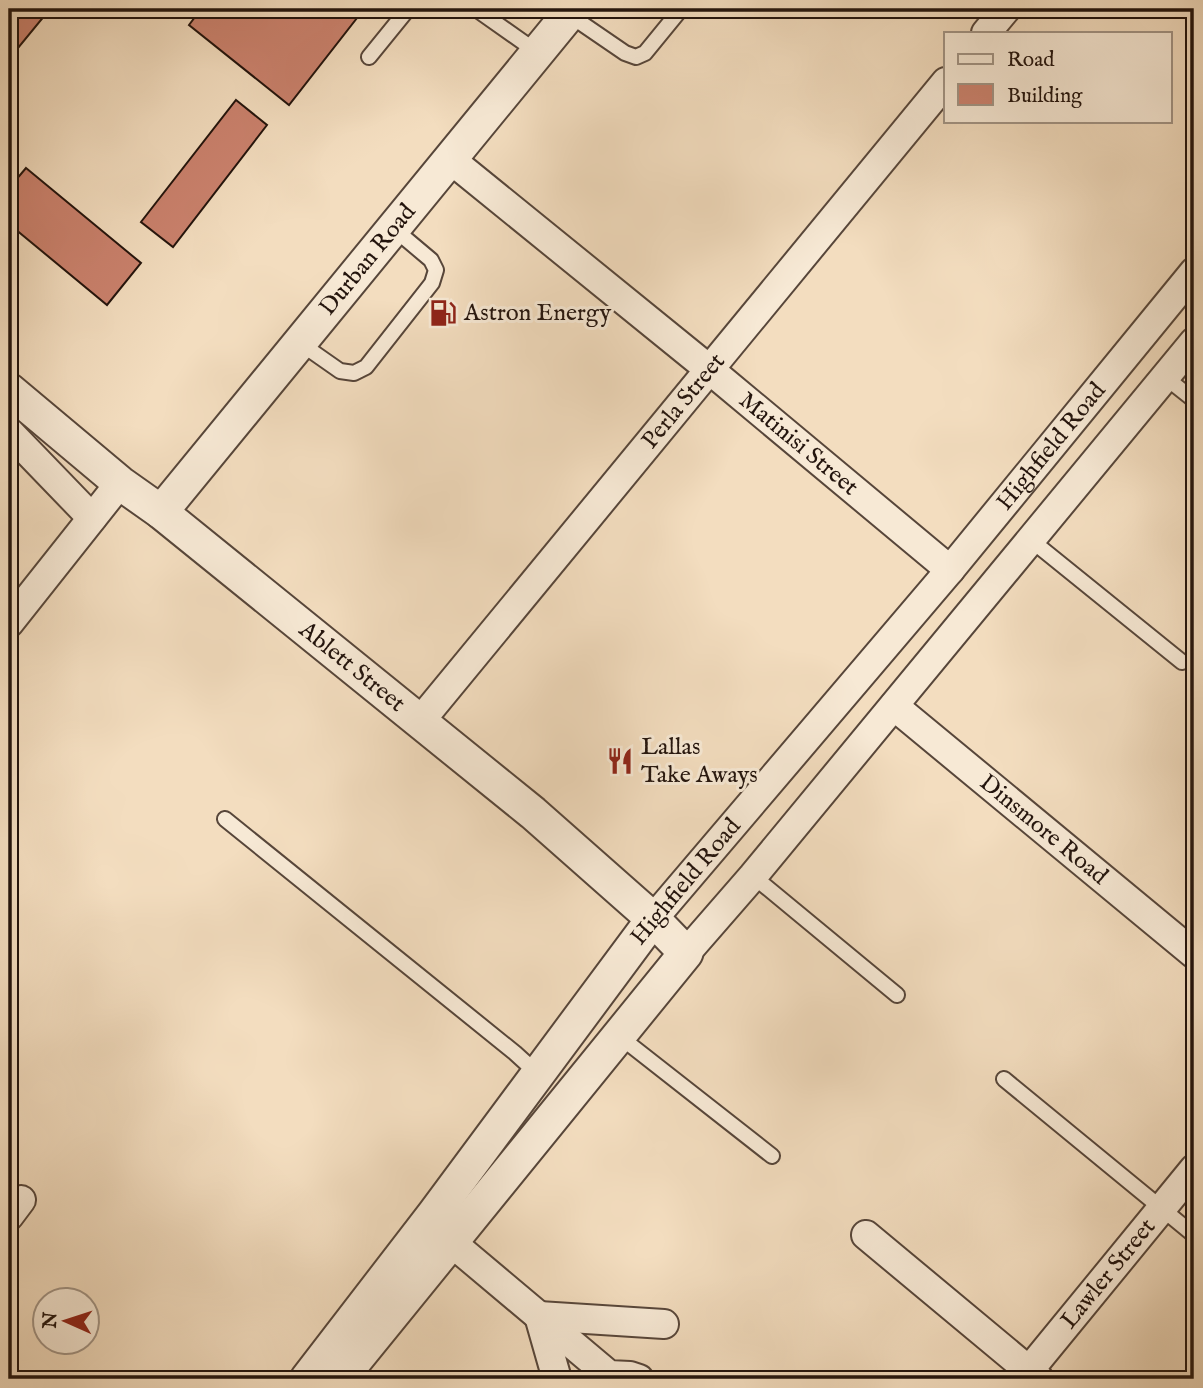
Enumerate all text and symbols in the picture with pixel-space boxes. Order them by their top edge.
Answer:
legend [944,32,1172,122]
text: Road [1007,47,1055,74]
text: Building [1007,83,1083,110]
street label: Durban Road [312,197,423,322]
fuel station icon: Astron Energy [428,298,458,328]
place label: Astron Energy [463,298,612,329]
street label: Perla Street [635,347,732,455]
street label: Highfield Road [990,376,1113,517]
street label: Matinisi Street [732,385,865,503]
street label: Ablett Street [292,614,412,719]
place label: Lallas Take Aways [641,732,758,791]
restaurant icon: Lallas Take Aways [605,746,635,776]
street label: Dinsmore Road [973,767,1114,892]
street label: Highfield Road [624,812,748,952]
street label: Lawler Street [1054,1212,1163,1335]
north arrow [32,1286,102,1356]
text: N [39,1311,63,1330]

